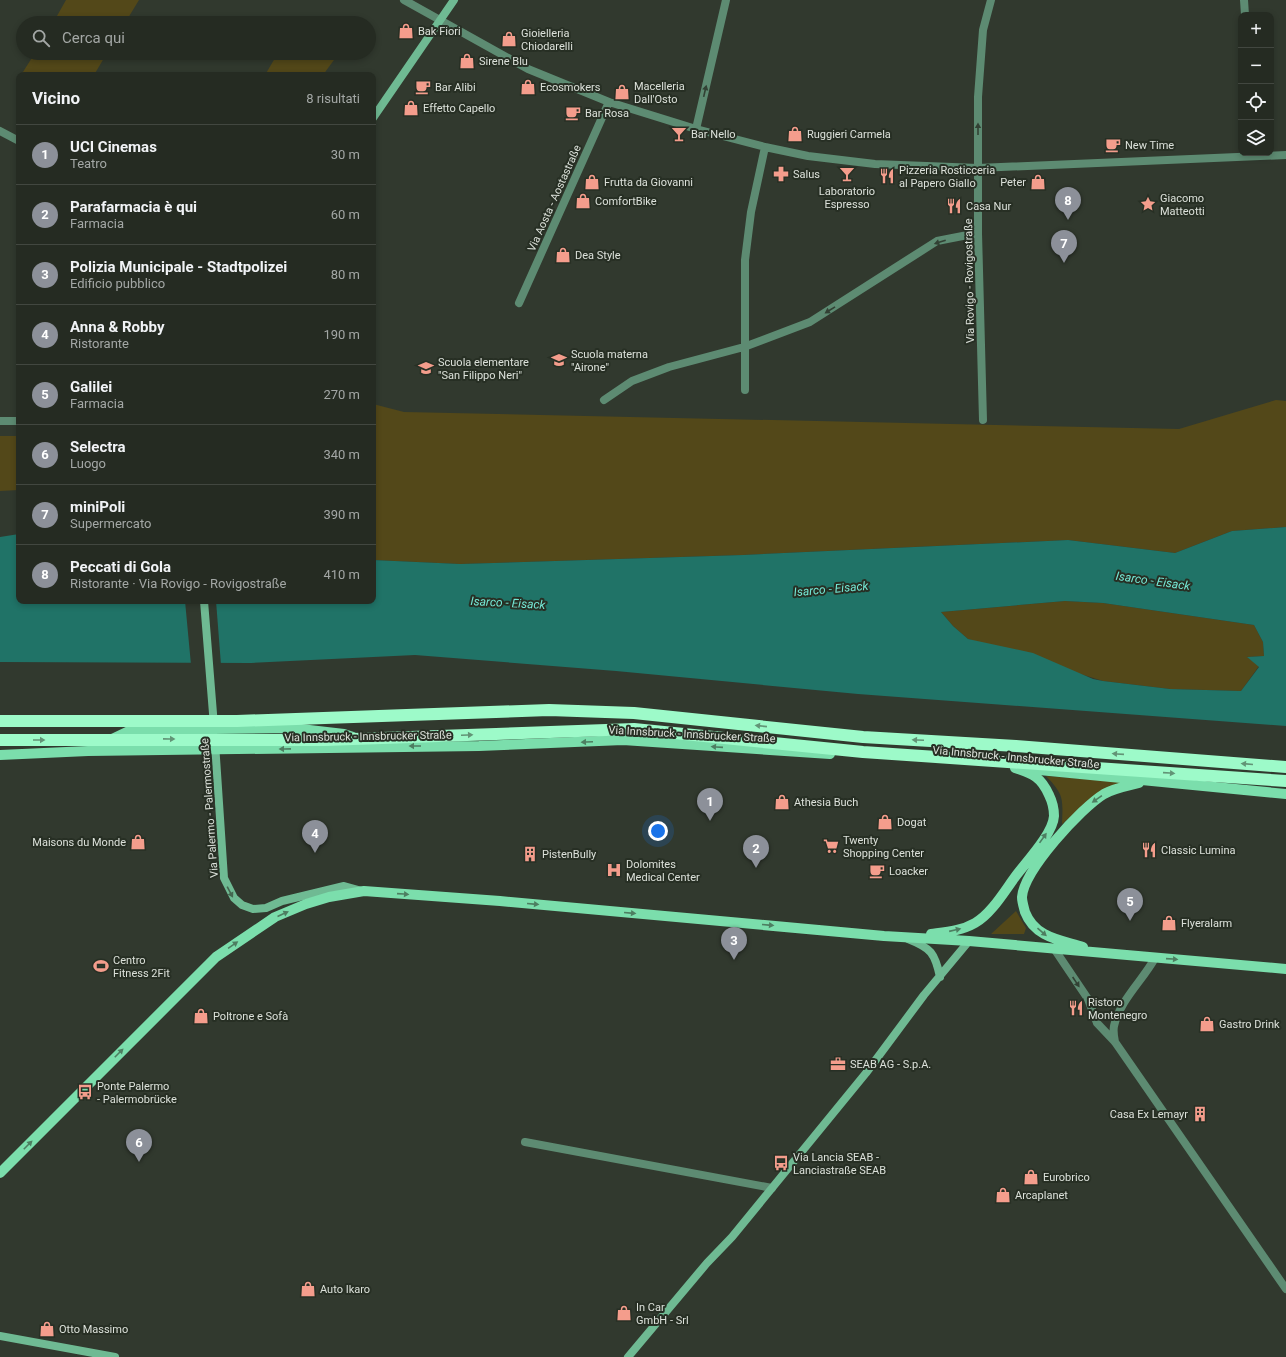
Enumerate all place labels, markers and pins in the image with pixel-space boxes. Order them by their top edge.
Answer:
shop icon: Bak Fiori [397,22,415,40]
place label: Bak Fiori [418,25,461,38]
place label: Gioielleria Chiodarelli [521,27,573,53]
shop icon: Gioielleria Chiodarelli [500,30,518,48]
shop icon: Sirene Blu [458,52,476,70]
place label: Sirene Blu [479,55,528,68]
cafe icon: Bar Alibi [414,78,432,96]
shop icon: Ecosmokers [519,78,537,96]
place label: Macelleria Dall'Osto [634,80,685,106]
place label: Bar Alibi [435,81,476,94]
place label: Ecosmokers [540,81,601,94]
shop icon: Macelleria Dall'Osto [613,83,631,101]
shop icon: Effetto Capello [402,99,420,117]
place label: Effetto Capello [423,102,495,115]
cafe icon: Bar Rosa [564,104,582,122]
place label: Bar Rosa [585,107,629,120]
bar icon: Bar Nello [670,125,688,143]
shop icon: Ruggieri Carmela [786,125,804,143]
place label: Bar Nello [691,128,736,141]
place label: Ruggieri Carmela [807,128,891,141]
cafe icon: New Time [1104,136,1122,154]
place label: New Time [1125,139,1174,152]
place label: Pizzeria Rosticceria al Papero Giallo [899,164,995,190]
pharmacy icon: Salus [772,165,790,183]
bar icon: Laboratorio Espresso [838,165,856,183]
restaurant icon: Pizzeria Rosticceria al Papero Giallo [878,167,896,185]
place label: Salus [793,168,820,181]
shop icon: Frutta da Giovanni [583,173,601,191]
shop icon: Peter [1029,173,1047,191]
place label: Frutta da Giovanni [604,176,693,189]
place label: Peter [1000,176,1026,189]
place label: Laboratorio Espresso [819,185,875,211]
pin: 8 [1055,187,1081,220]
shop icon: ComfortBike [574,192,592,210]
place label: Giacomo Matteotti [1160,192,1205,218]
place label: ComfortBike [595,195,657,208]
place icon: Giacomo Matteotti [1139,195,1157,213]
restaurant icon: Casa Nur [945,197,963,215]
place label: Casa Nur [966,200,1011,213]
pin: 7 [1051,230,1077,263]
shop icon: Dea Style [554,246,572,264]
place label: Dea Style [575,249,621,262]
place label: Scuola materna "Airone" [571,348,648,374]
school or university icon: Scuola materna "Airone" [550,351,568,369]
place label: Scuola elementare "San Filippo Neri" [438,356,529,382]
school or university icon: Scuola elementare "San Filippo Neri" [417,359,435,377]
pin: 1 [697,788,723,821]
shop icon: Athesia Buch [773,793,791,811]
place label: Athesia Buch [794,796,858,809]
shop icon: Dogat [876,813,894,831]
place label: Dogat [897,816,927,829]
pin: 4 [302,820,328,853]
shop icon: Maisons du Monde [129,833,147,851]
place label: Twenty Shopping Center [843,834,924,860]
pin: 2 [743,835,769,868]
place label: Maisons du Monde [32,836,126,849]
supermarket icon: Twenty Shopping Center [822,837,840,855]
restaurant icon: Classic Lumina [1140,841,1158,859]
place label: Classic Lumina [1161,844,1235,857]
building icon: PistenBully [521,845,539,863]
place label: PistenBully [542,848,597,861]
place label: Dolomites Medical Center [626,858,700,884]
hospital icon: Dolomites Medical Center [605,861,623,879]
cafe icon: Loacker [868,862,886,880]
place label: Loacker [889,865,928,878]
pin: 5 [1117,888,1143,921]
shop icon: Flyeralarm [1160,914,1178,932]
place label: Flyeralarm [1181,917,1232,930]
pin: 3 [721,927,747,960]
place label: Centro Fitness 2Fit [113,954,170,980]
sports icon: Centro Fitness 2Fit [92,957,110,975]
place label: Ristoro Montenegro [1088,996,1147,1022]
restaurant icon: Ristoro Montenegro [1067,999,1085,1017]
shop icon: Poltrone e Sofà [192,1007,210,1025]
place label: Poltrone e Sofà [213,1010,288,1023]
shop icon: Gastro Drink [1198,1015,1216,1033]
place label: Gastro Drink [1219,1018,1280,1031]
office icon: SEAB AG - S.p.A. [829,1055,847,1073]
place label: SEAB AG - S.p.A. [850,1058,931,1071]
place label: Ponte Palermo - Palermobrücke [97,1080,177,1106]
bus stop icon: Ponte Palermo - Palermobrücke [76,1083,94,1101]
building icon: Casa Ex Lemayr [1191,1105,1209,1123]
place label: Casa Ex Lemayr [1110,1108,1188,1121]
pin: 6 [126,1129,152,1162]
place label: Via Lancia SEAB - Lanciastraße SEAB [793,1151,886,1177]
bus stop icon: Via Lancia SEAB - Lanciastraße SEAB [772,1154,790,1172]
shop icon: Eurobrico [1022,1168,1040,1186]
place label: Eurobrico [1043,1171,1090,1184]
shop icon: Arcaplanet [994,1186,1012,1204]
place label: Arcaplanet [1015,1189,1068,1202]
shop icon: Auto Ikaro [299,1280,317,1298]
place label: Auto Ikaro [320,1283,370,1296]
place label: In Car GmbH - Srl [636,1301,689,1327]
shop icon: In Car GmbH - Srl [615,1304,633,1322]
shop icon: Otto Massimo [38,1320,56,1338]
place label: Otto Massimo [59,1323,128,1336]

